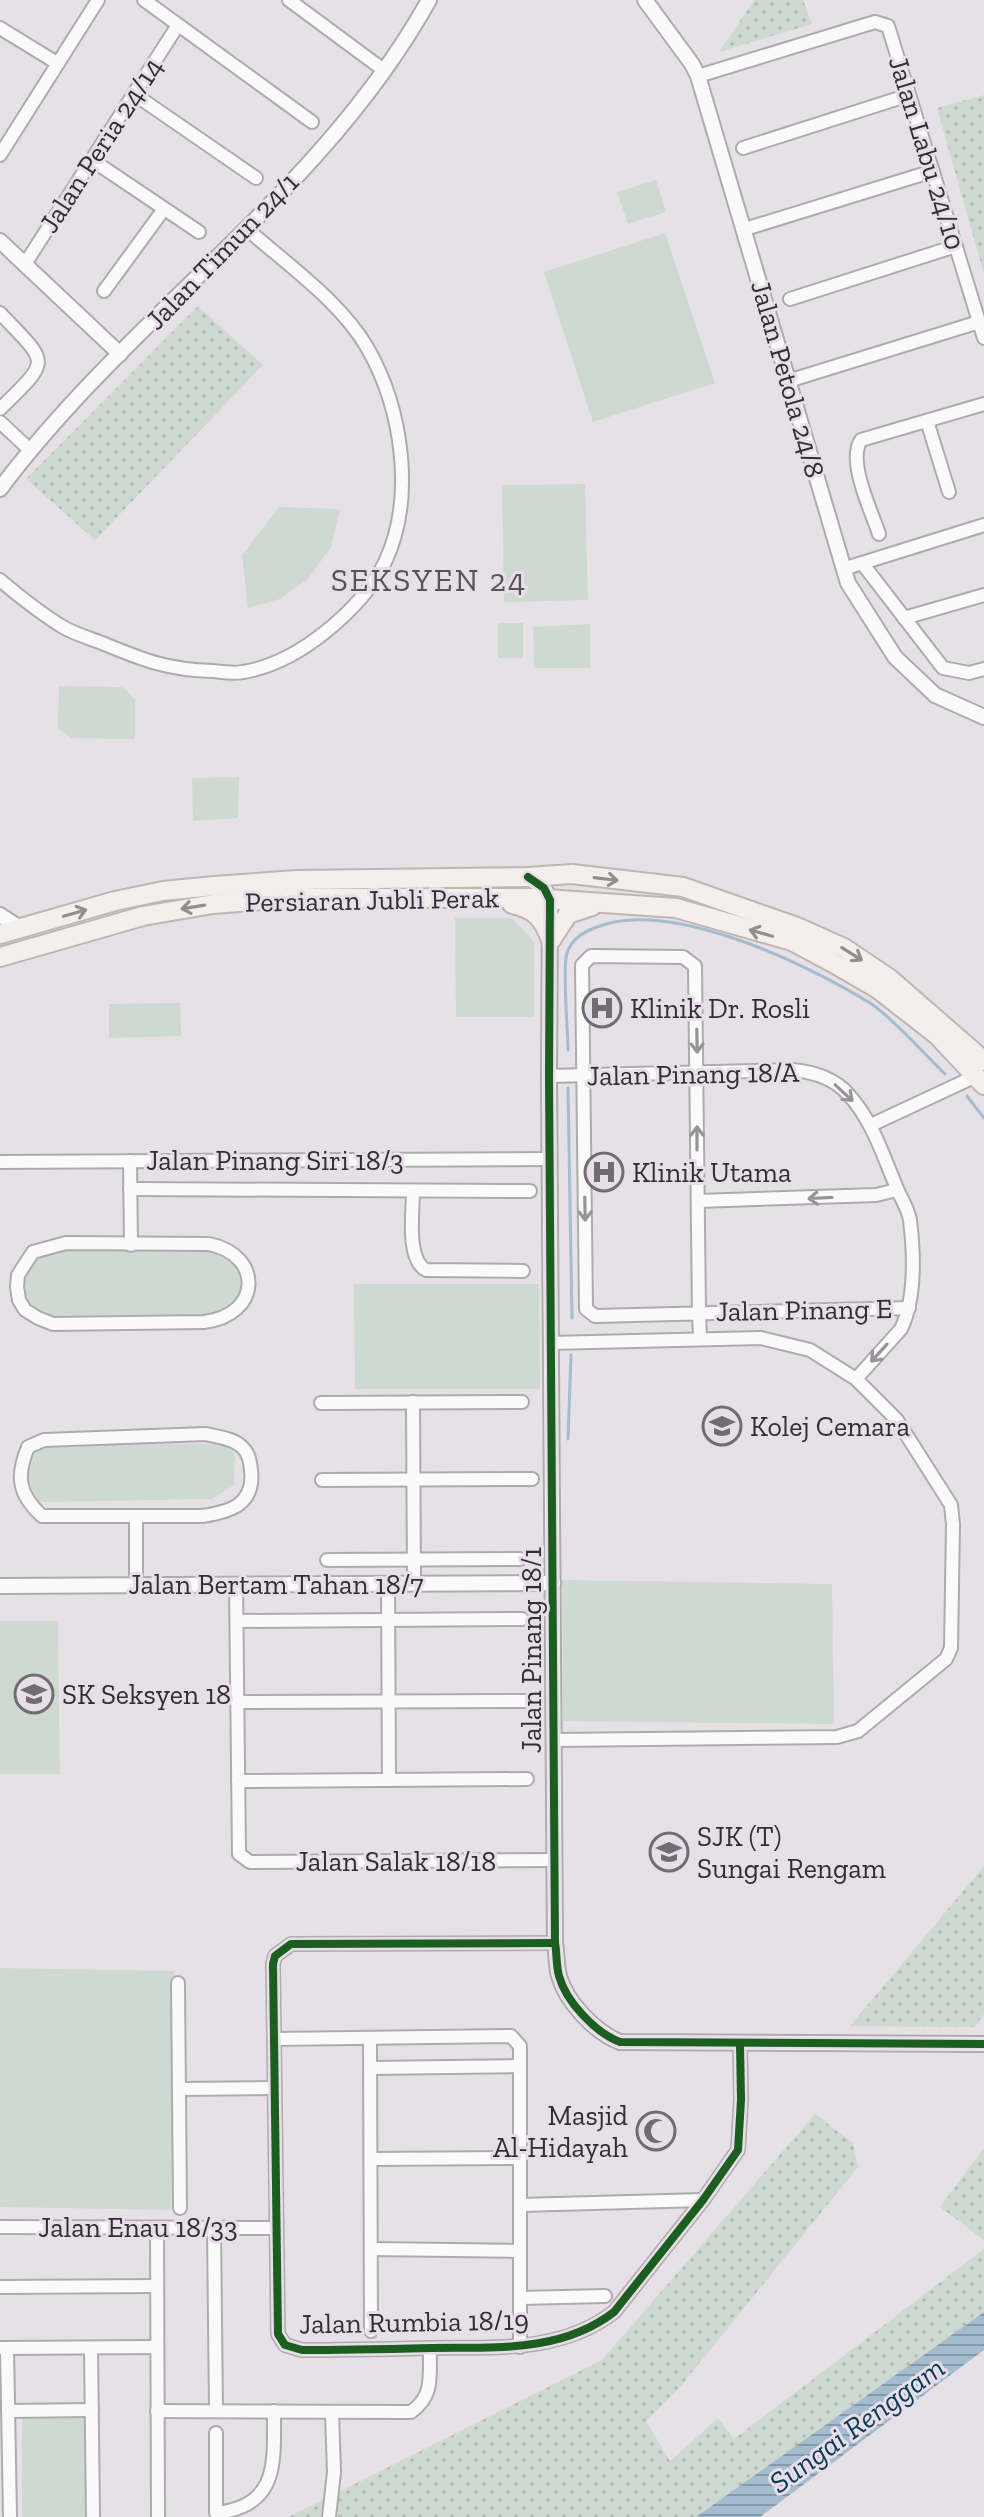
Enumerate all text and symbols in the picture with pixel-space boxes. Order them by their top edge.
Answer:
street label: Jalan Peria 24/14 [32,51,170,239]
street label: Jalan Labu 24/10 [882,52,972,254]
street label: Jalan Timun 24/1 [139,165,305,336]
street label: Jalan Petola 24/8 [744,277,832,481]
district label: SEKSYEN 24 [331,561,527,599]
one-way arrow [592,871,619,886]
street label: Persiaran Jubli Perak [245,881,500,919]
one-way arrow [181,900,206,915]
one-way arrow [61,904,87,919]
one-way arrow [749,924,775,939]
one-way arrow [840,946,863,962]
hospital icon: Klinik Dr. Rosli [581,987,623,1029]
place label: Klinik Dr. Rosli [630,992,810,1025]
one-way arrow [689,1027,704,1054]
street label: Jalan Pinang 18/A [587,1056,800,1092]
one-way arrow [834,1083,854,1102]
one-way arrow [689,1125,705,1152]
street label: Jalan Pinang Siri 18/3 [146,1144,404,1177]
hospital icon: Klinik Utama [583,1151,625,1193]
place label: Klinik Utama [632,1156,792,1189]
one-way arrow [807,1191,834,1206]
one-way arrow [577,1195,593,1222]
street label: Jalan Pinang E [715,1292,893,1328]
one-way arrow [870,1342,888,1362]
school or university icon: Kolej Cemara [701,1405,743,1447]
place label: Kolej Cemara [750,1410,910,1443]
street label: Jalan Pinang 18/1 [515,1547,548,1753]
street label: Jalan Bertam Tahan 18/7 [129,1568,423,1601]
school or university icon: SK Seksyen 18 [13,1673,55,1715]
place label: SK Seksyen 18 [62,1678,231,1711]
place label: SJK (T) Sungai Rengam [697,1820,886,1885]
school or university icon: SJK (T) Sungai Rengam [648,1831,690,1873]
street label: Jalan Salak 18/18 [296,1845,496,1878]
place label: Masjid Al-Hidayah [493,2099,628,2164]
mosque icon: Masjid Al-Hidayah [635,2110,677,2152]
street label: Jalan Enau 18/33 [38,2211,238,2244]
street label: Jalan Rumbia 18/19 [299,2303,529,2341]
water label: Sungai Renggam [762,2349,952,2501]

